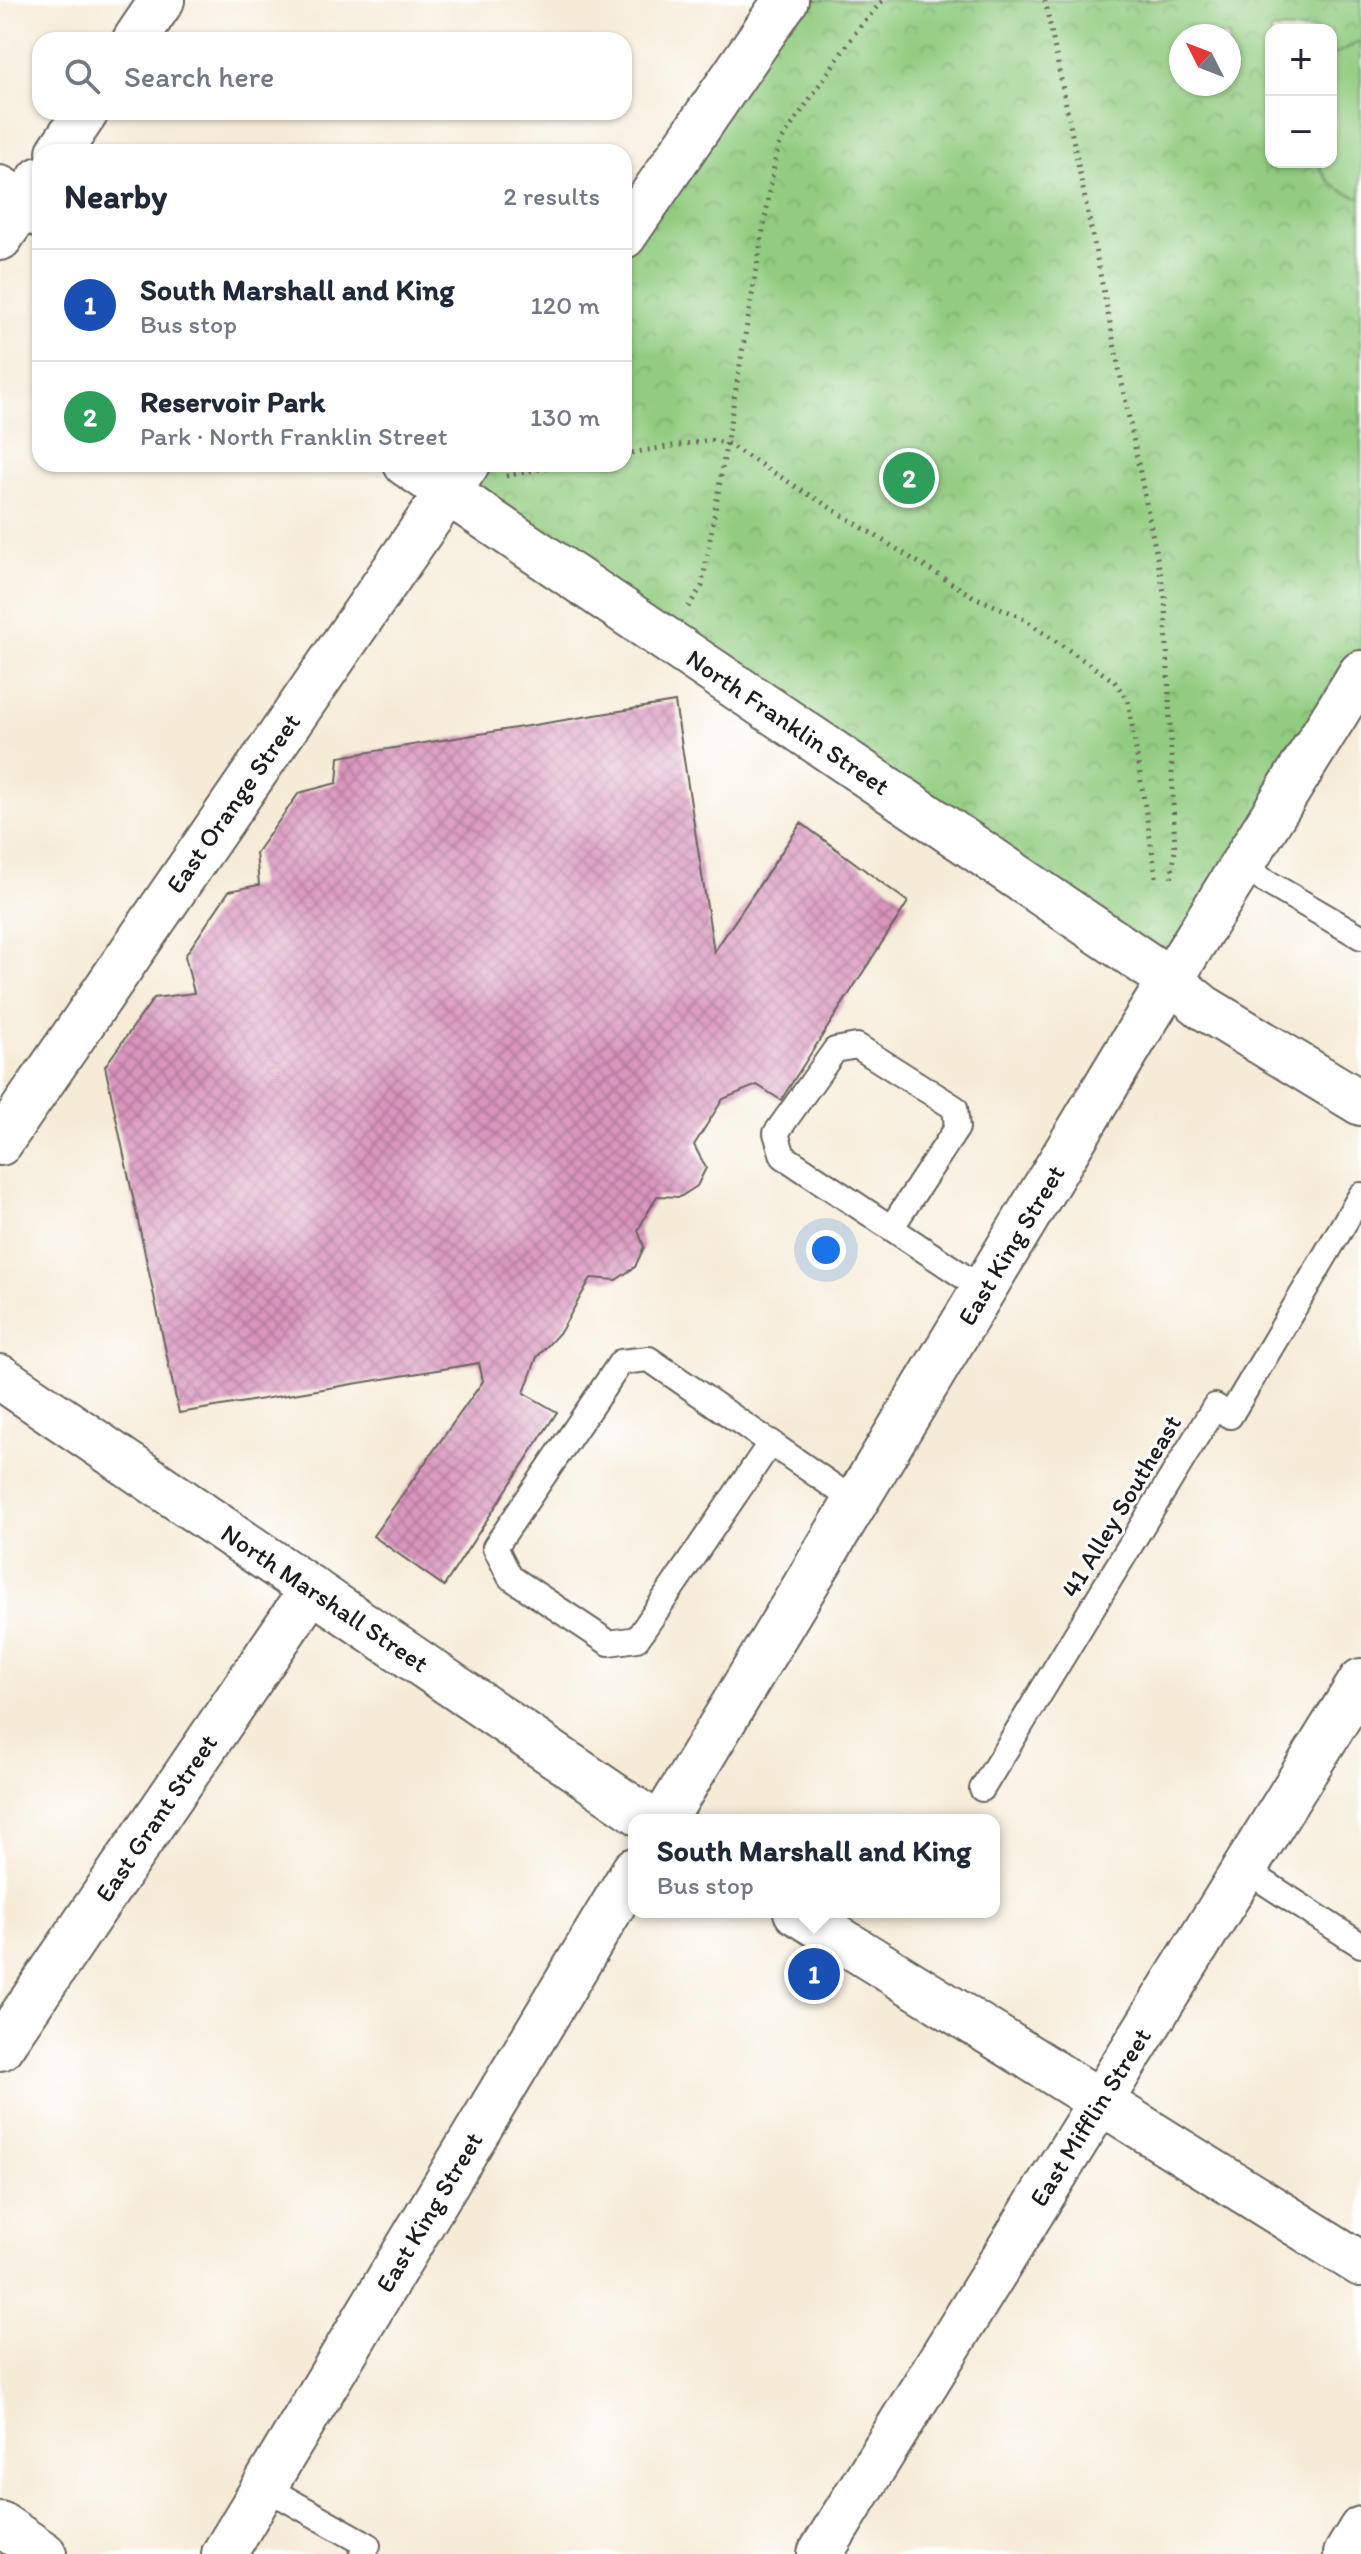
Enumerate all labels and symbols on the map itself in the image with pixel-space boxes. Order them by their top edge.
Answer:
north arrow [1169,24,1241,96]
pin: 2 [883,448,935,508]
street label: North Franklin Street [680,642,896,802]
street label: East Orange Street [159,707,307,899]
street label: East King Street [951,1159,1072,1331]
your location [806,1230,846,1270]
street label: 41 Alley Southeast [1054,1409,1188,1603]
street label: North Marshall Street [215,1517,435,1679]
street label: East Grant Street [88,1728,224,1908]
pin: 1 [788,1944,840,2004]
street label: East Mifflin Street [1022,2022,1158,2212]
street label: East King Street [369,2126,490,2298]

